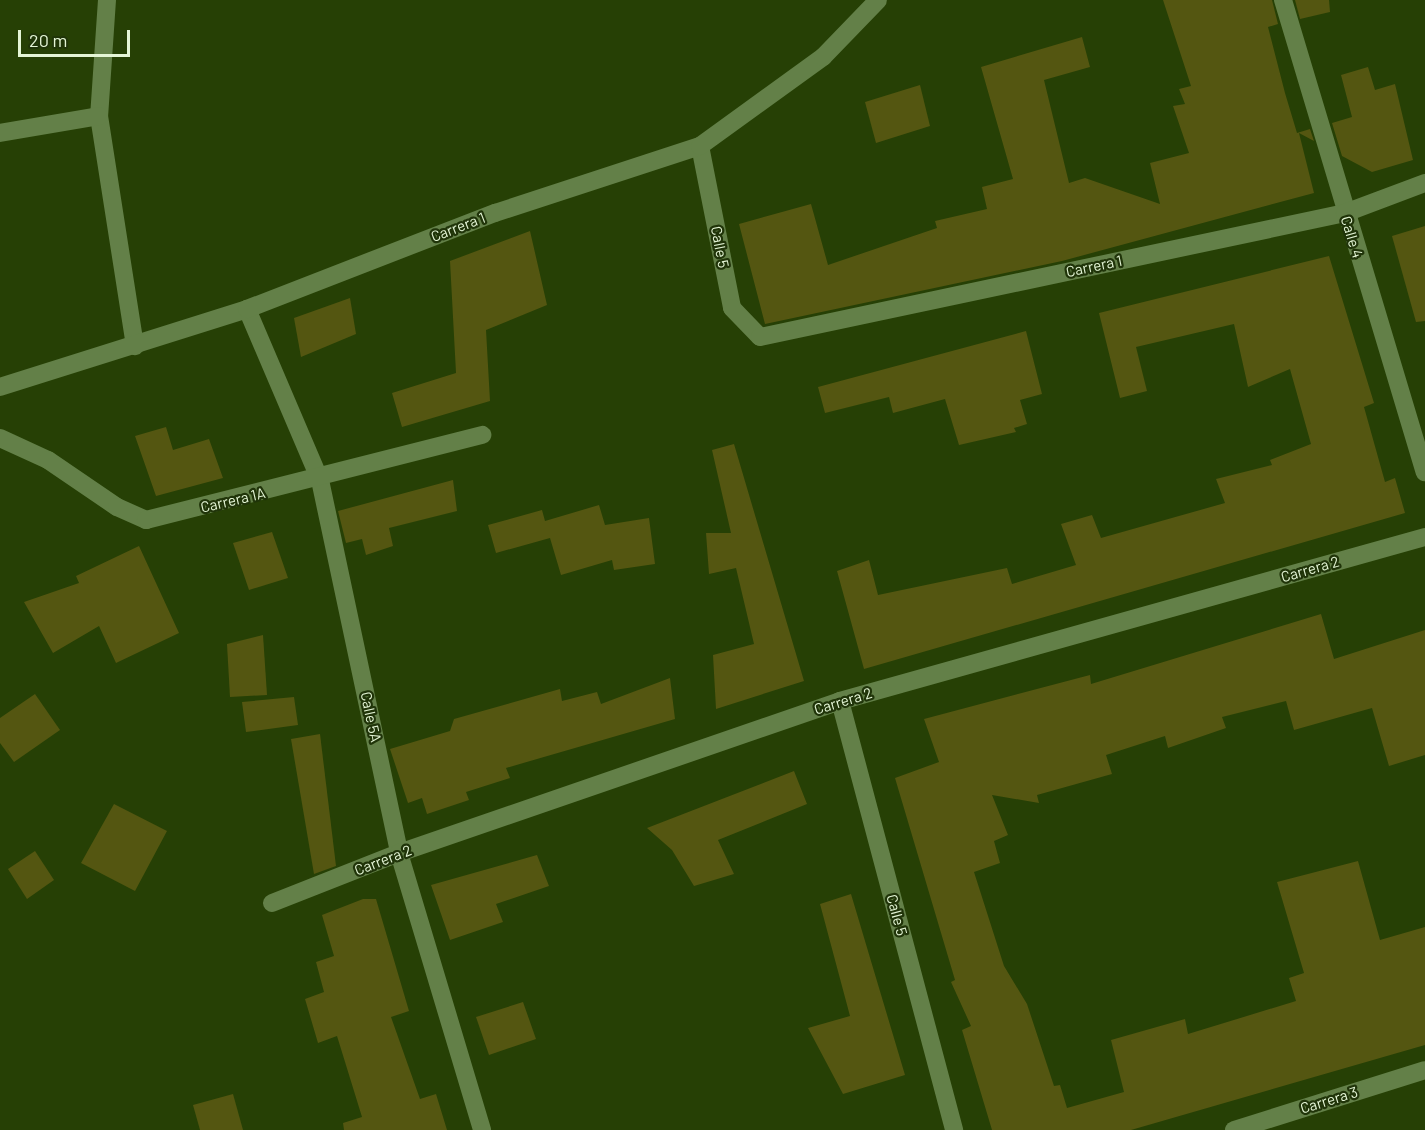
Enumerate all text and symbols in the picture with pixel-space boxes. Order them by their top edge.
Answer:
scale bar [21,18,134,56]
text: 20 m [29,29,67,51]
street label: Carrera 1 [428,208,488,246]
street label: Calle 4 [1337,214,1367,260]
street label: Calle 5 [707,225,733,269]
street label: Carrera 1 [1064,251,1124,281]
street label: Carrera 1A [199,484,267,516]
street label: Carrera 2 [1279,552,1341,586]
street label: Carrera 2 [812,684,874,718]
street label: Calle 5A [357,690,385,744]
street label: Carrera 2 [352,841,414,879]
street label: Calle 5 [883,892,911,938]
street label: Carrera 3 [1298,1083,1360,1117]

